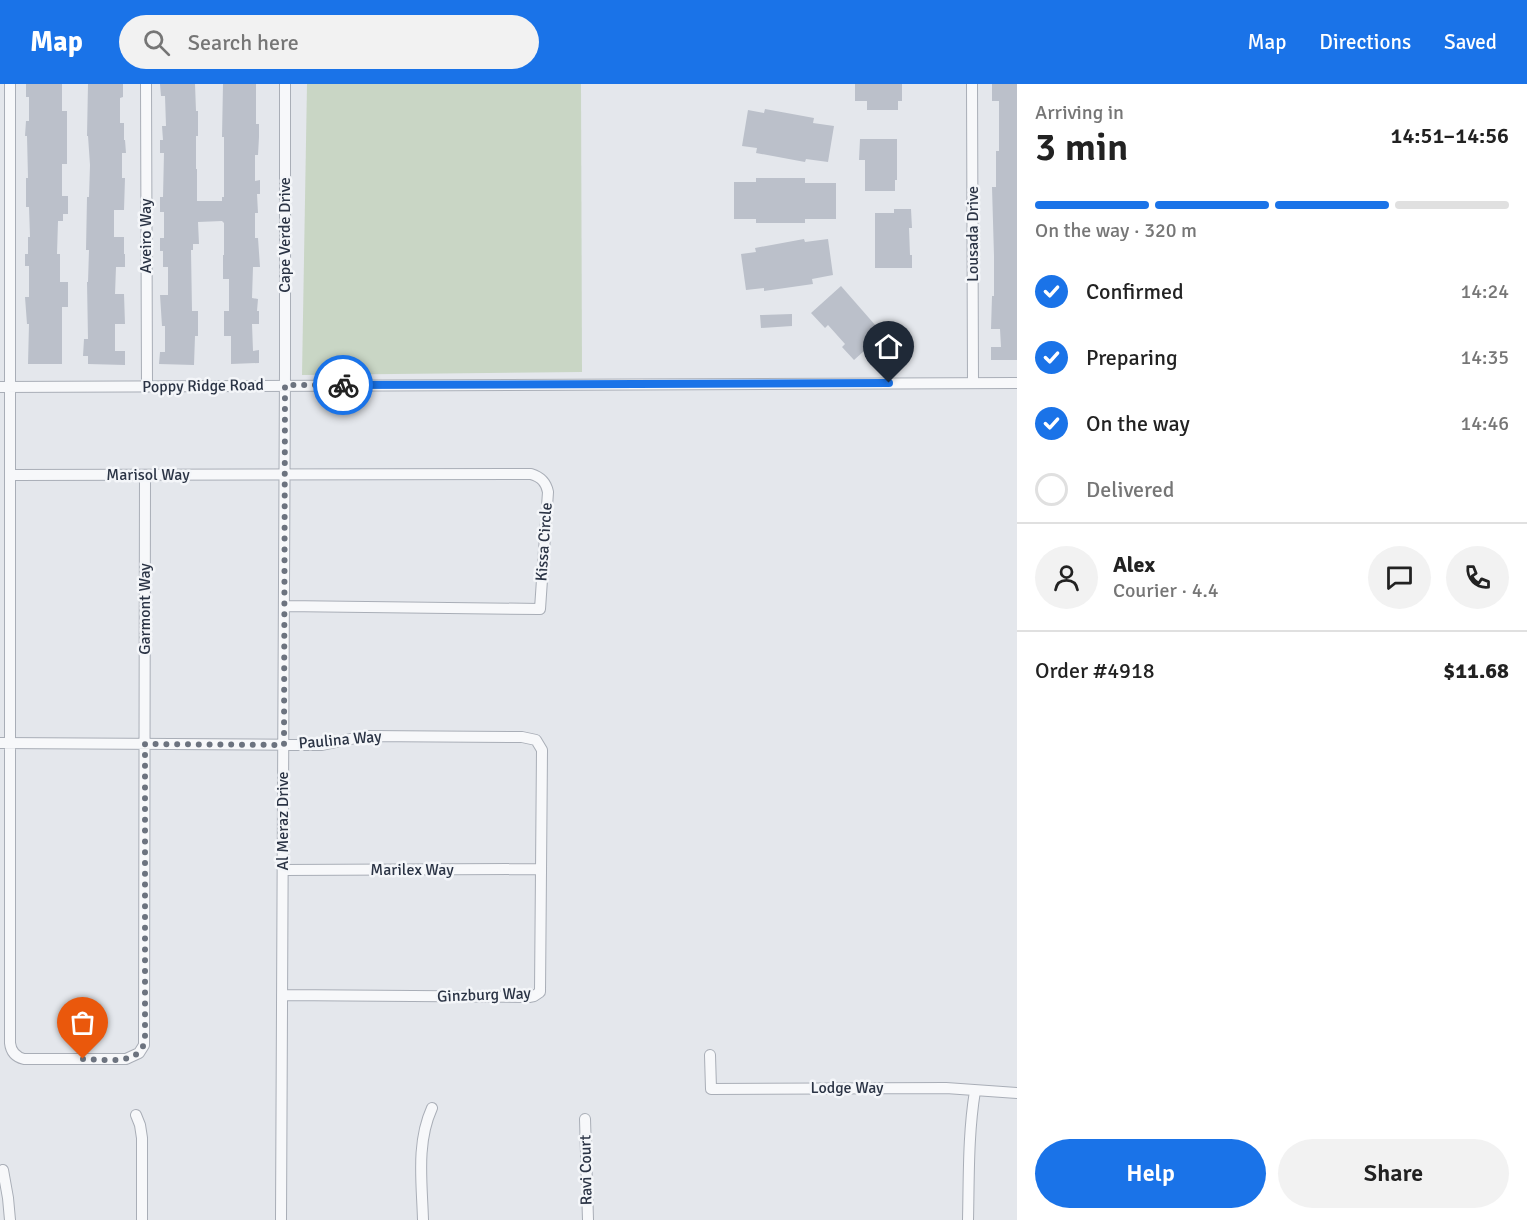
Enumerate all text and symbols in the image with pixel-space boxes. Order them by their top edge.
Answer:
search box [119,15,539,69]
text: Map [30,25,83,59]
icon: search [140,26,173,59]
text: Search here [188,29,299,56]
text: Map [1248,29,1286,55]
text: Directions [1319,29,1411,55]
text: Saved [1444,29,1497,55]
text: Arriving in [1035,100,1124,125]
text: 14:51–14:56 [1391,122,1509,149]
text: 3 min [1035,123,1128,171]
street label: Cape Verde Drive [275,177,295,293]
street label: Lousada Drive [963,186,983,282]
street label: Aveiro Way [136,198,156,273]
text: On the way · 320 m [1035,218,1197,243]
icon: check [1035,275,1068,308]
text: Confirmed [1086,278,1184,305]
text: 14:24 [1460,279,1509,304]
pin [863,321,914,383]
icon: home [872,330,905,363]
icon: check [1035,341,1068,374]
text: Preparing [1086,344,1178,371]
text: 14:35 [1460,345,1509,370]
courier [313,355,373,415]
icon: bike [327,369,360,402]
street label: Poppy Ridge Road [142,375,264,397]
icon: check [1035,407,1068,440]
text: On the way [1086,410,1190,437]
text: 14:46 [1460,411,1509,436]
street label: Marisol Way [106,465,190,485]
text: Delivered [1086,476,1174,503]
street label: Kissa Circle [531,502,557,582]
button: person [1035,546,1098,609]
button: chat [1368,546,1431,609]
button: phone [1446,546,1509,609]
text: Alex [1113,551,1155,578]
street label: Garmont Way [135,563,155,655]
text: Courier · 4.4 [1113,578,1219,603]
text: Order #4918 [1035,657,1155,684]
text: $11.68 [1443,657,1509,684]
street label: Paulina Way [298,726,383,754]
street label: Al Meraz Drive [273,771,293,871]
street label: Marilex Way [370,860,454,880]
street label: Ginzburg Way [437,983,532,1007]
pin [57,997,108,1059]
icon: bag [66,1006,99,1039]
street label: Lodge Way [810,1078,884,1098]
street label: Ravi Court [575,1134,597,1206]
button: Help [1035,1139,1266,1208]
button: Share [1278,1139,1509,1208]

